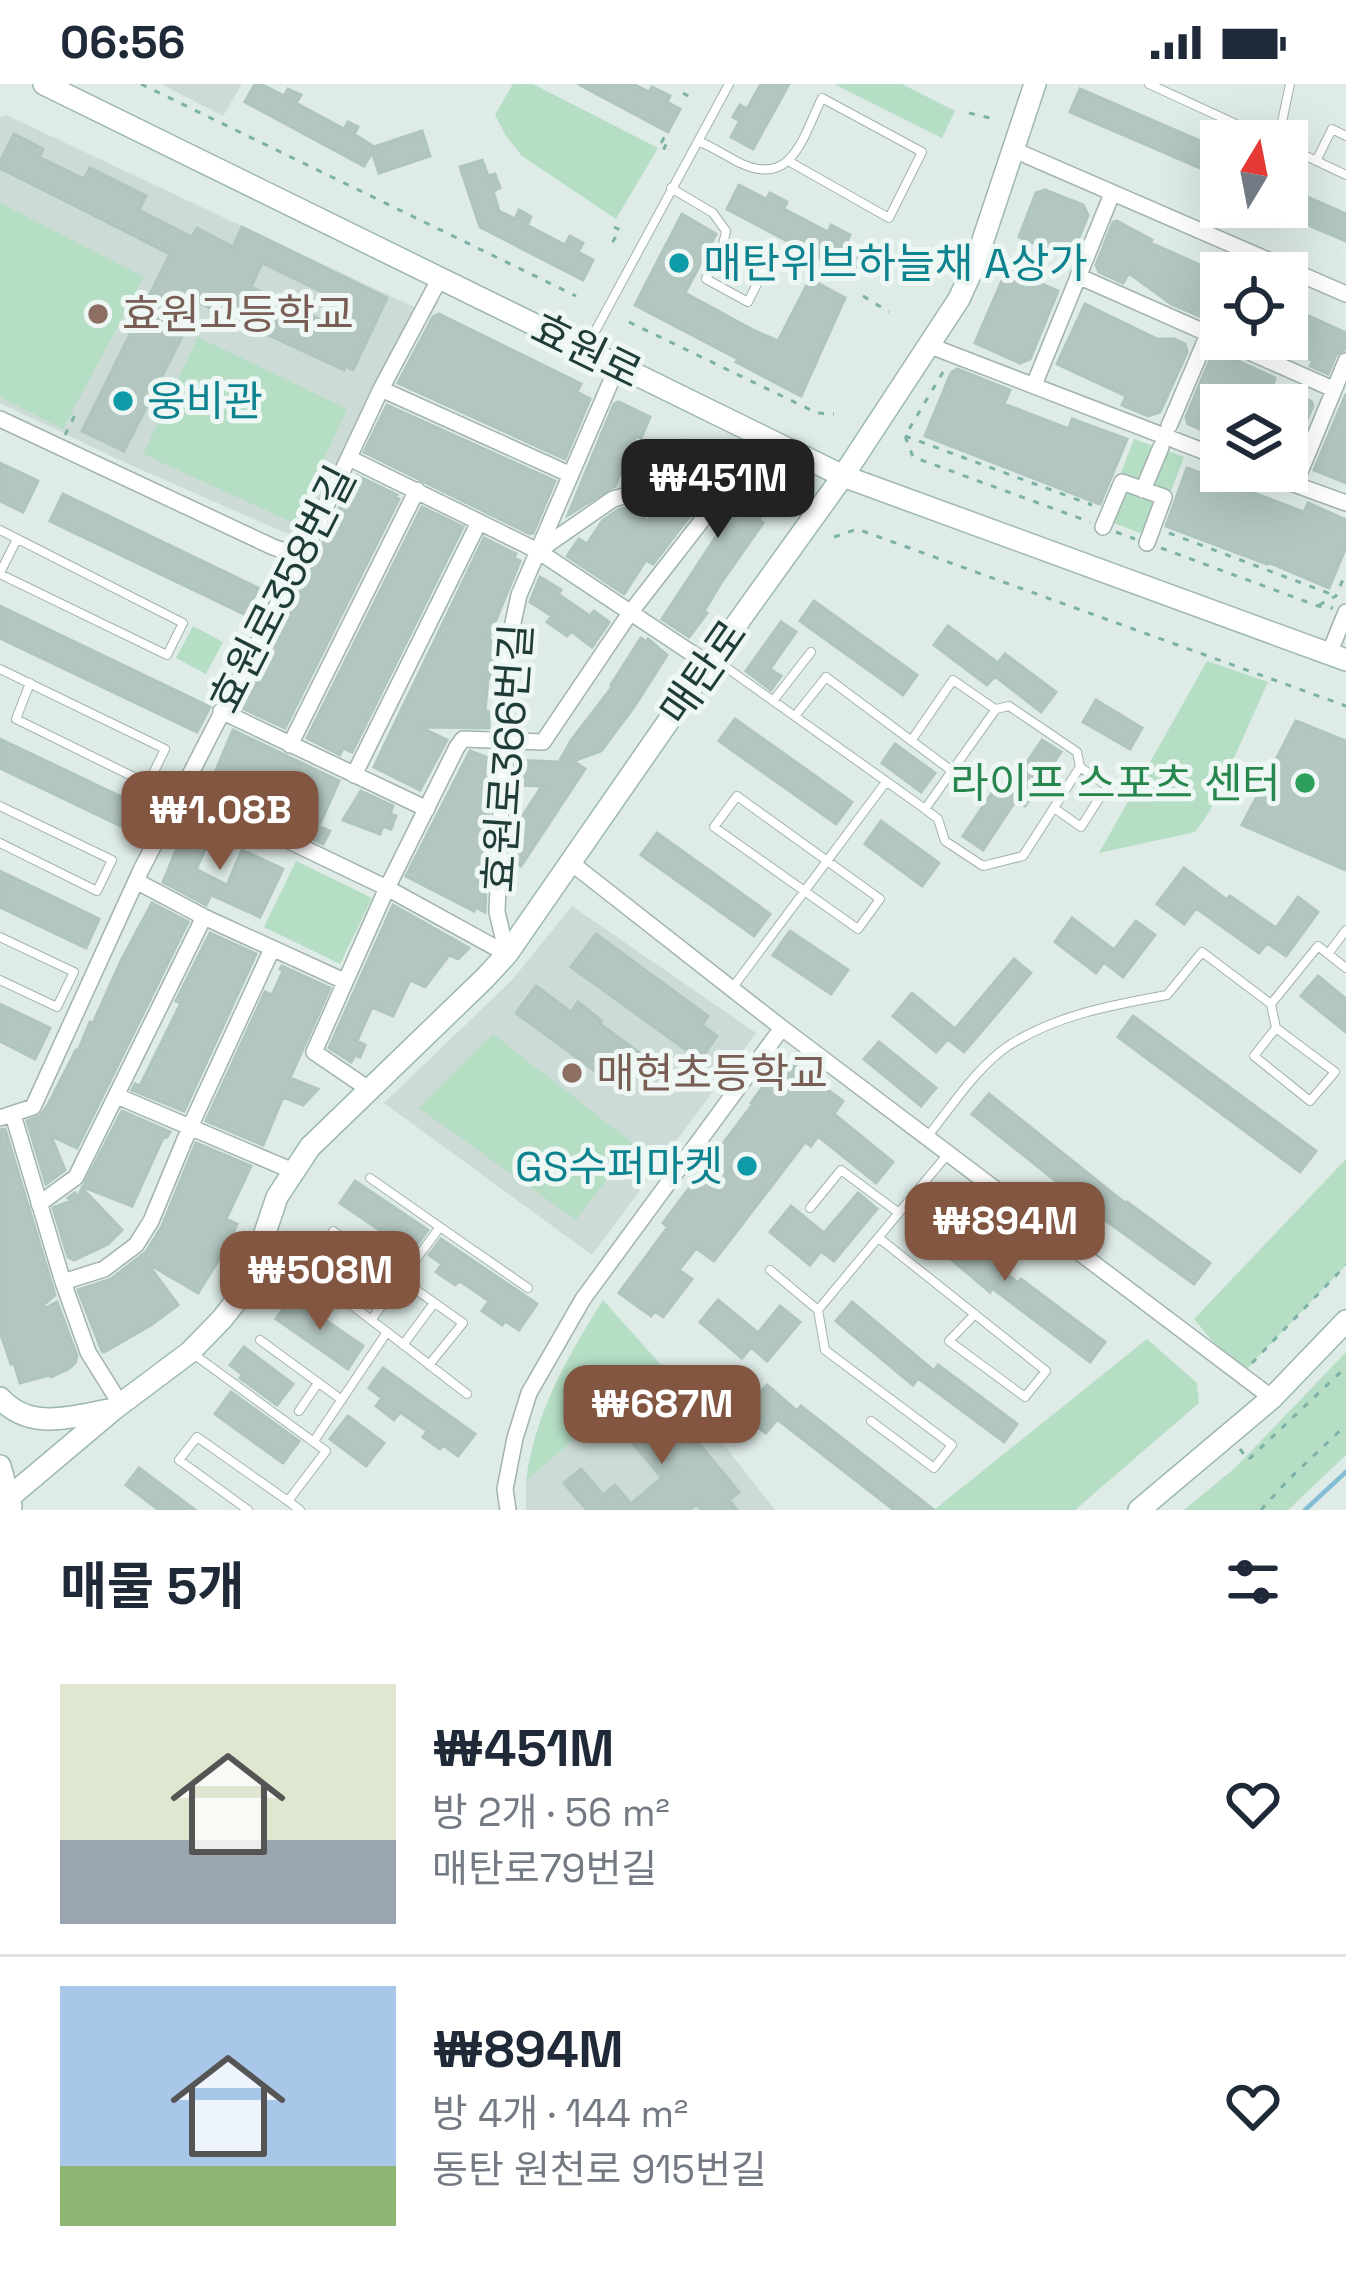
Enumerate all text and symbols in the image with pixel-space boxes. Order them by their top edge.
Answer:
text: 06:56 [60,14,185,71]
north arrow [1200,120,1308,228]
map controls [1200,120,1308,492]
place label: 매탄위브하늘채 A상가 [703,237,1088,290]
marker: 매탄위브하늘채 A상가 [666,250,692,276]
button: locate [1200,252,1308,360]
place label: 효원고등학교 [122,288,354,341]
marker: 효원고등학교 [85,301,111,327]
street label: 효원로 [523,301,650,400]
place label: 웅비관 [147,375,263,428]
button: layers [1200,384,1308,492]
marker: 웅비관 [110,388,136,414]
pin: ₩451M [634,439,802,541]
text: ₩451M [648,453,788,502]
street label: 효원로358번길 [198,457,367,722]
street label: 매탄로 [648,610,758,735]
street label: 효원로366번길 [472,622,543,895]
place label: 라이프 스포츠 센터 [950,757,1281,810]
marker: 라이프 스포츠 센터 [1292,770,1318,796]
pin: ₩1.08B [122,771,318,873]
text: ₩1.08B [148,785,292,834]
place label: 매현초등학교 [596,1047,828,1100]
marker: 매현초등학교 [559,1060,585,1086]
place label: GS수퍼마켓 [515,1140,723,1193]
marker: GS수퍼마켓 [734,1153,760,1179]
pin: ₩894M [921,1182,1089,1284]
text: ₩894M [932,1196,1078,1245]
pin: ₩508M [236,1231,404,1333]
text: ₩508M [247,1245,393,1294]
pin: ₩687M [578,1365,746,1467]
text: ₩687M [591,1379,733,1428]
icon: filters [1220,1549,1286,1615]
text: 매물 5개 [60,1554,244,1619]
text: ₩451M [432,1716,614,1781]
icon: home [156,1732,300,1876]
icon: heart [1220,1771,1286,1837]
text: 방 2개 · 56 m² [432,1788,670,1837]
text: 매탄로79번길 [432,1844,657,1893]
text: ₩894M [432,2017,624,2082]
icon: home [156,2034,300,2178]
icon: heart [1220,2073,1286,2139]
text: 방 4개 · 144 m² [432,2089,688,2138]
text: 동탄 원천로 915번길 [432,2145,767,2194]

